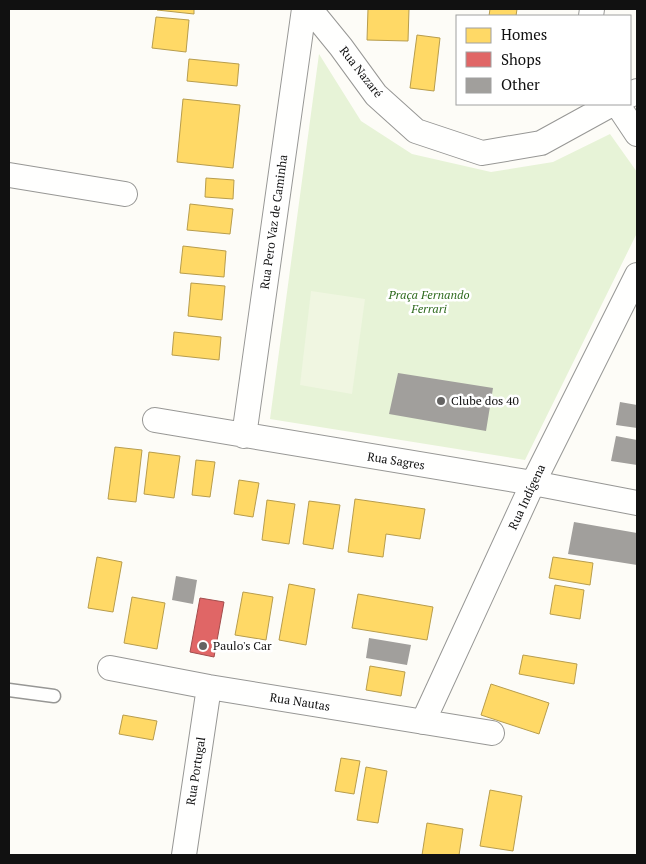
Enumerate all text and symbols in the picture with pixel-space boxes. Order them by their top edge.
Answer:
legend [456,15,631,105]
text: Homes [501,24,547,44]
street label: Rua Nazaré [337,43,386,100]
text: Shops [501,49,541,69]
text: Other [501,74,540,94]
street label: Rua Pero Vaz de Caminha [257,154,290,290]
park label: Praça Fernando Ferrari [387,287,470,316]
place label: Clube dos 40 [451,393,519,408]
marker: Clube dos 40 [435,395,447,407]
street label: Rua Sagres [366,449,426,472]
street label: Rua Indígena [505,462,548,532]
place label: Paulo's Car [213,638,272,653]
marker: Paulo's Car [197,640,209,652]
street label: Rua Nautas [269,689,331,714]
street label: Rua Portugal [183,735,208,806]

